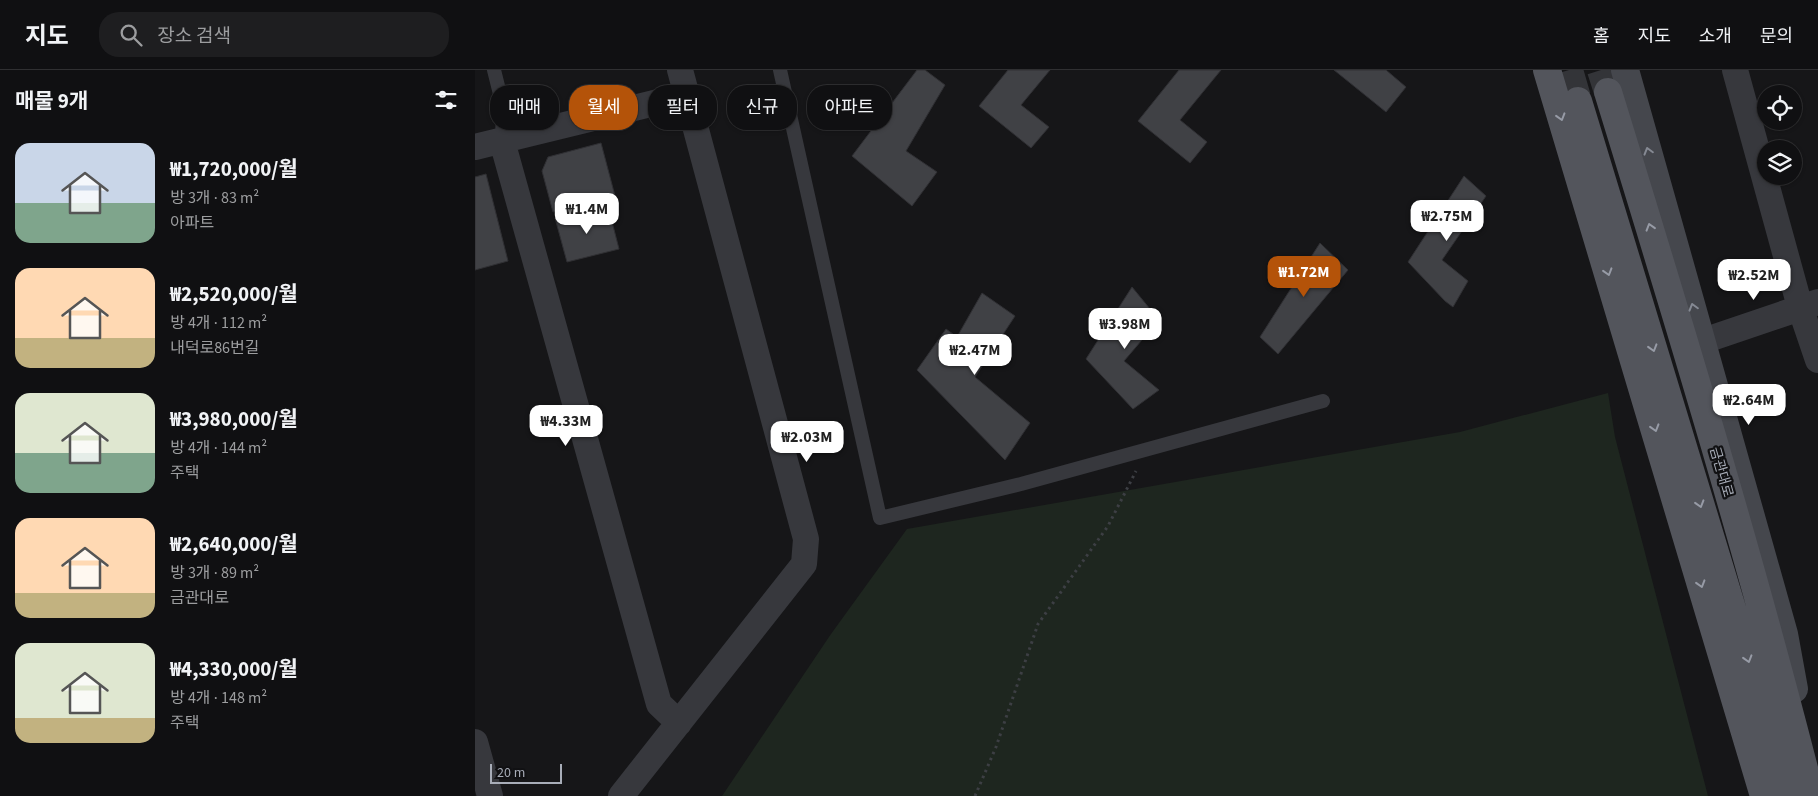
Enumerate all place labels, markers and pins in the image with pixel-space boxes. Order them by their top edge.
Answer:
pin: ₩1.4M [552,192,622,235]
pin: ₩2.75M [1406,200,1488,242]
pin: ₩1.72M [1263,256,1345,298]
pin: ₩2.52M [1713,258,1795,301]
pin: ₩3.98M [1084,308,1166,350]
pin: ₩2.47M [934,334,1016,376]
pin: ₩2.64M [1708,384,1790,426]
pin: ₩4.33M [525,404,607,447]
pin: ₩2.03M [766,420,848,463]

